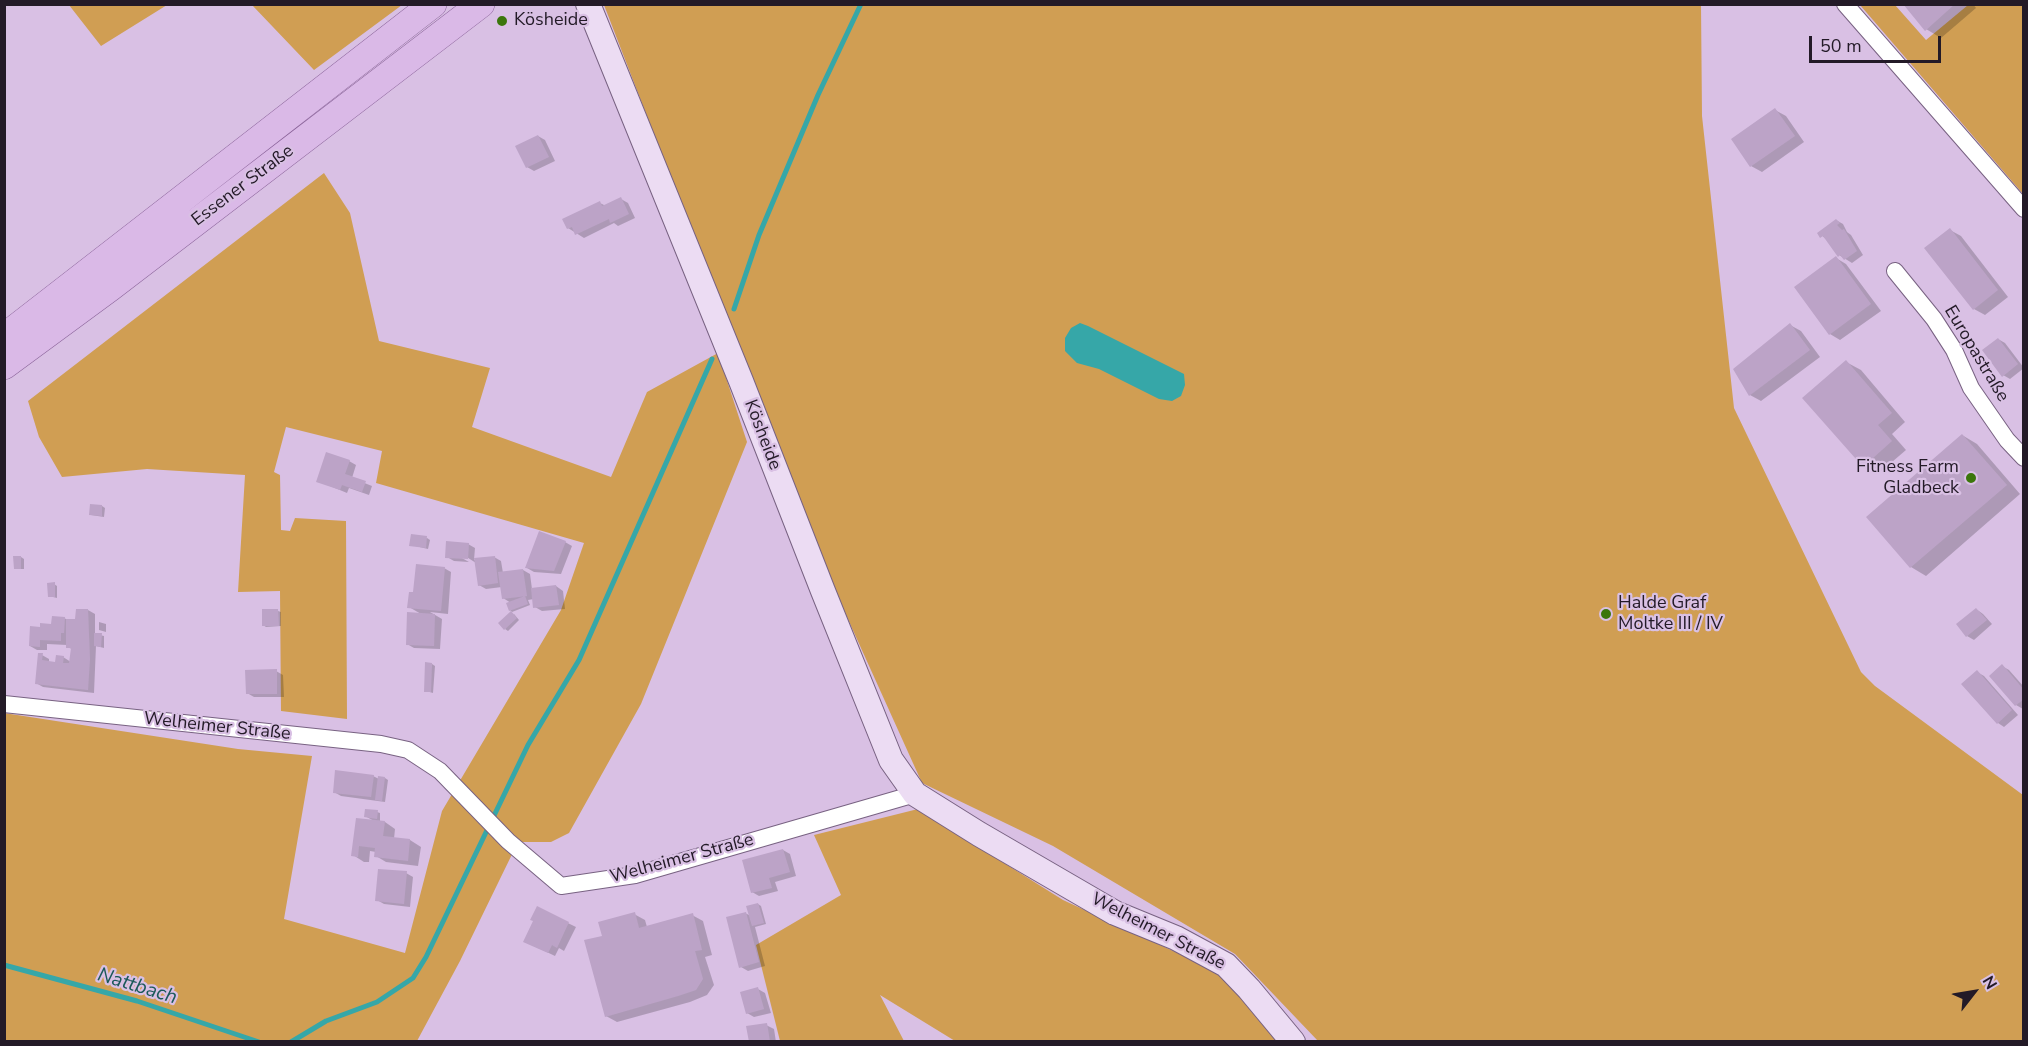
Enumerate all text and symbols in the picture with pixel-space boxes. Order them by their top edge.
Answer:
place label: Kösheide [514,10,588,32]
marker: Kösheide [495,14,509,28]
scale bar [1812,24,1944,62]
text: 50 m [1820,34,1862,58]
street label: Essener Straße [188,141,298,231]
street label: Europastraße [1939,302,2013,406]
street label: Kösheide [739,397,785,473]
place label: Fitness Farm Gladbeck [1856,457,1959,500]
marker: Fitness Farm Gladbeck [1964,471,1978,485]
place label: Halde Graf Moltke III / IV [1618,593,1723,636]
marker: Halde Graf Moltke III / IV [1599,607,1613,621]
street label: Welheimer Straße [142,709,292,745]
street label: Welheimer Straße [608,829,756,889]
street label: Welheimer Straße [1087,889,1229,975]
north arrow [1944,962,2004,1022]
water label: Nattbach [94,964,180,1010]
text: N [1977,972,2002,994]

